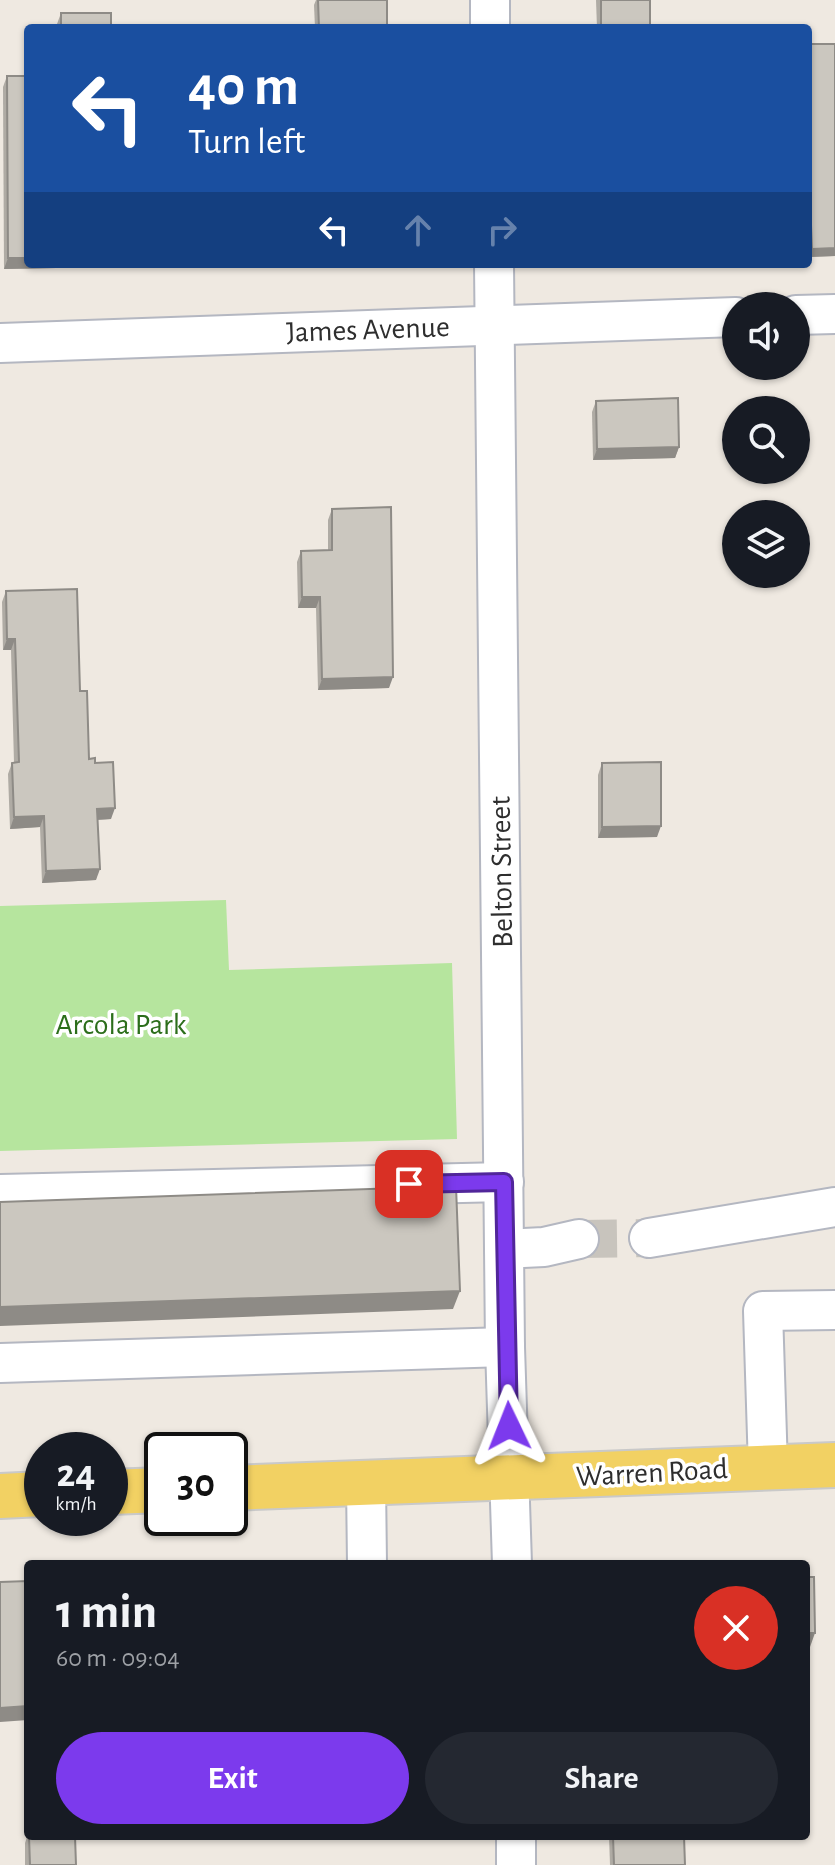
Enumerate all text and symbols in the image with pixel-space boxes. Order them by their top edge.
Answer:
icon: left [56,56,160,160]
text: 40 m [188,59,299,115]
text: Turn left [188,124,305,160]
icon: left [312,208,356,252]
icon: ahead [396,208,440,252]
icon: right [480,208,524,252]
map controls [722,292,810,588]
button: sound [722,292,810,380]
street label: James Avenue [286,312,450,348]
button: search [722,396,810,484]
button: layers [722,500,810,588]
street label: Belton Street [486,795,518,948]
park label: Arcola Park [56,1010,187,1040]
pin [375,1150,443,1218]
icon: arrive [387,1162,431,1206]
position arrow [467,1384,551,1468]
speed limit sign: 30 [144,1432,248,1536]
text: 24 [57,1454,95,1494]
street label: Warren Road [575,1454,729,1492]
text: km/h [55,1494,97,1514]
button: close [694,1586,778,1670]
text: 1 min [56,1589,157,1637]
text: 60 m · 09:04 [56,1645,180,1671]
button: Exit [56,1732,409,1824]
button: Share [425,1732,778,1824]

